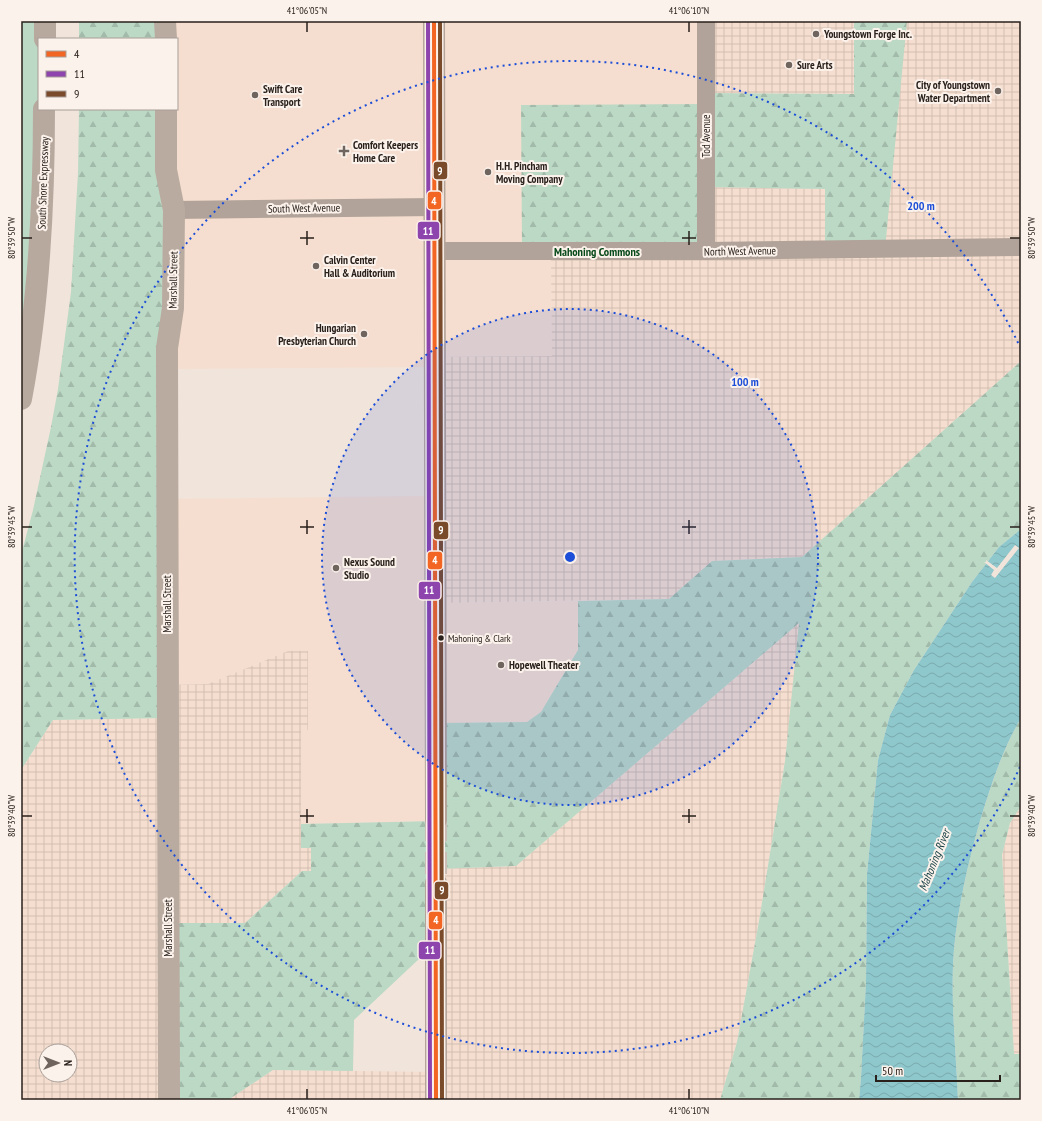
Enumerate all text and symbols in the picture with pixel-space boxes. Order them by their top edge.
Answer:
text: 41°06'05"N [287,4,327,17]
text: 41°06'10"N [669,4,709,17]
place label: Youngstown Forge Inc. [823,27,912,41]
marker: Youngstown Forge Inc. [811,29,821,39]
legend [38,38,178,110]
text: 4 [74,46,80,61]
place label: Sure Arts [797,58,833,72]
marker: Sure Arts [784,60,794,70]
text: 11 [74,66,85,81]
place label: City of Youngstown Water Department [916,78,991,105]
place label: Swift Care Transport [263,82,303,109]
text: 9 [74,86,79,101]
marker: City of Youngstown Water Department [993,86,1003,96]
marker: Swift Care Transport [250,90,260,100]
street label: Tod Avenue [699,114,713,158]
street label: South Shore Expressway [34,136,52,230]
place label: Comfort Keepers Home Care [353,138,418,165]
marker: Comfort Keepers Home Care [338,145,350,157]
place label: H.H. Pincham Moving Company [496,159,563,186]
line badge: 9 [433,161,448,180]
text: 9 [437,164,443,178]
marker: H.H. Pincham Moving Company [483,167,493,177]
line badge: 4 [427,191,442,210]
text: 4 [431,194,437,208]
text: 200 m [907,198,935,213]
street label: South West Avenue [268,200,341,216]
text: 80°39'50"W [5,217,18,259]
text: 80°39'50"W [1025,217,1038,259]
line badge: 11 [417,221,440,240]
text: 11 [423,224,433,238]
street label: North West Avenue [704,243,777,259]
district label: Mahoning Commons [554,244,640,259]
street label: Marshall Street [165,251,181,309]
place label: Calvin Center Hall & Auditorium [324,253,395,280]
marker: Calvin Center Hall & Auditorium [311,261,321,271]
place label: Hungarian Presbyterian Church [278,321,356,348]
marker: Hungarian Presbyterian Church [359,329,369,339]
text: 100 m [731,374,759,389]
text: 80°39'45"W [5,506,18,548]
text: 80°39'45"W [1025,506,1038,548]
line badge: 9 [433,521,449,540]
text: 9 [438,523,444,537]
centre of rings [563,550,577,564]
line badge: 4 [427,551,443,570]
text: 4 [432,553,438,567]
place label: Nexus Sound Studio [344,555,395,582]
marker: Nexus Sound Studio [331,563,341,573]
street label: Marshall Street [160,575,174,633]
line badge: 11 [418,581,441,600]
text: 11 [424,583,434,597]
place label: Mahoning & Clark [448,632,511,645]
marker: Mahoning & Clark [436,633,446,643]
place label: Hopewell Theater [509,658,579,672]
marker: Hopewell Theater [496,660,506,670]
text: 80°39'40"W [5,795,18,837]
text: 80°39'40"W [1025,795,1038,837]
water label: Mahoning River [915,825,954,893]
line badge: 9 [434,881,449,900]
text: 9 [439,883,445,897]
street label: Marshall Street [161,899,175,957]
line badge: 4 [428,911,443,930]
text: 4 [433,913,439,927]
line badge: 11 [418,941,441,960]
text: 11 [425,943,435,957]
north arrow [38,1043,78,1083]
scale bar [876,1057,1000,1083]
text: N [61,1060,75,1066]
text: 50 m [882,1063,903,1078]
text: 41°06'05"N [287,1104,327,1117]
text: 41°06'10"N [669,1104,709,1117]

